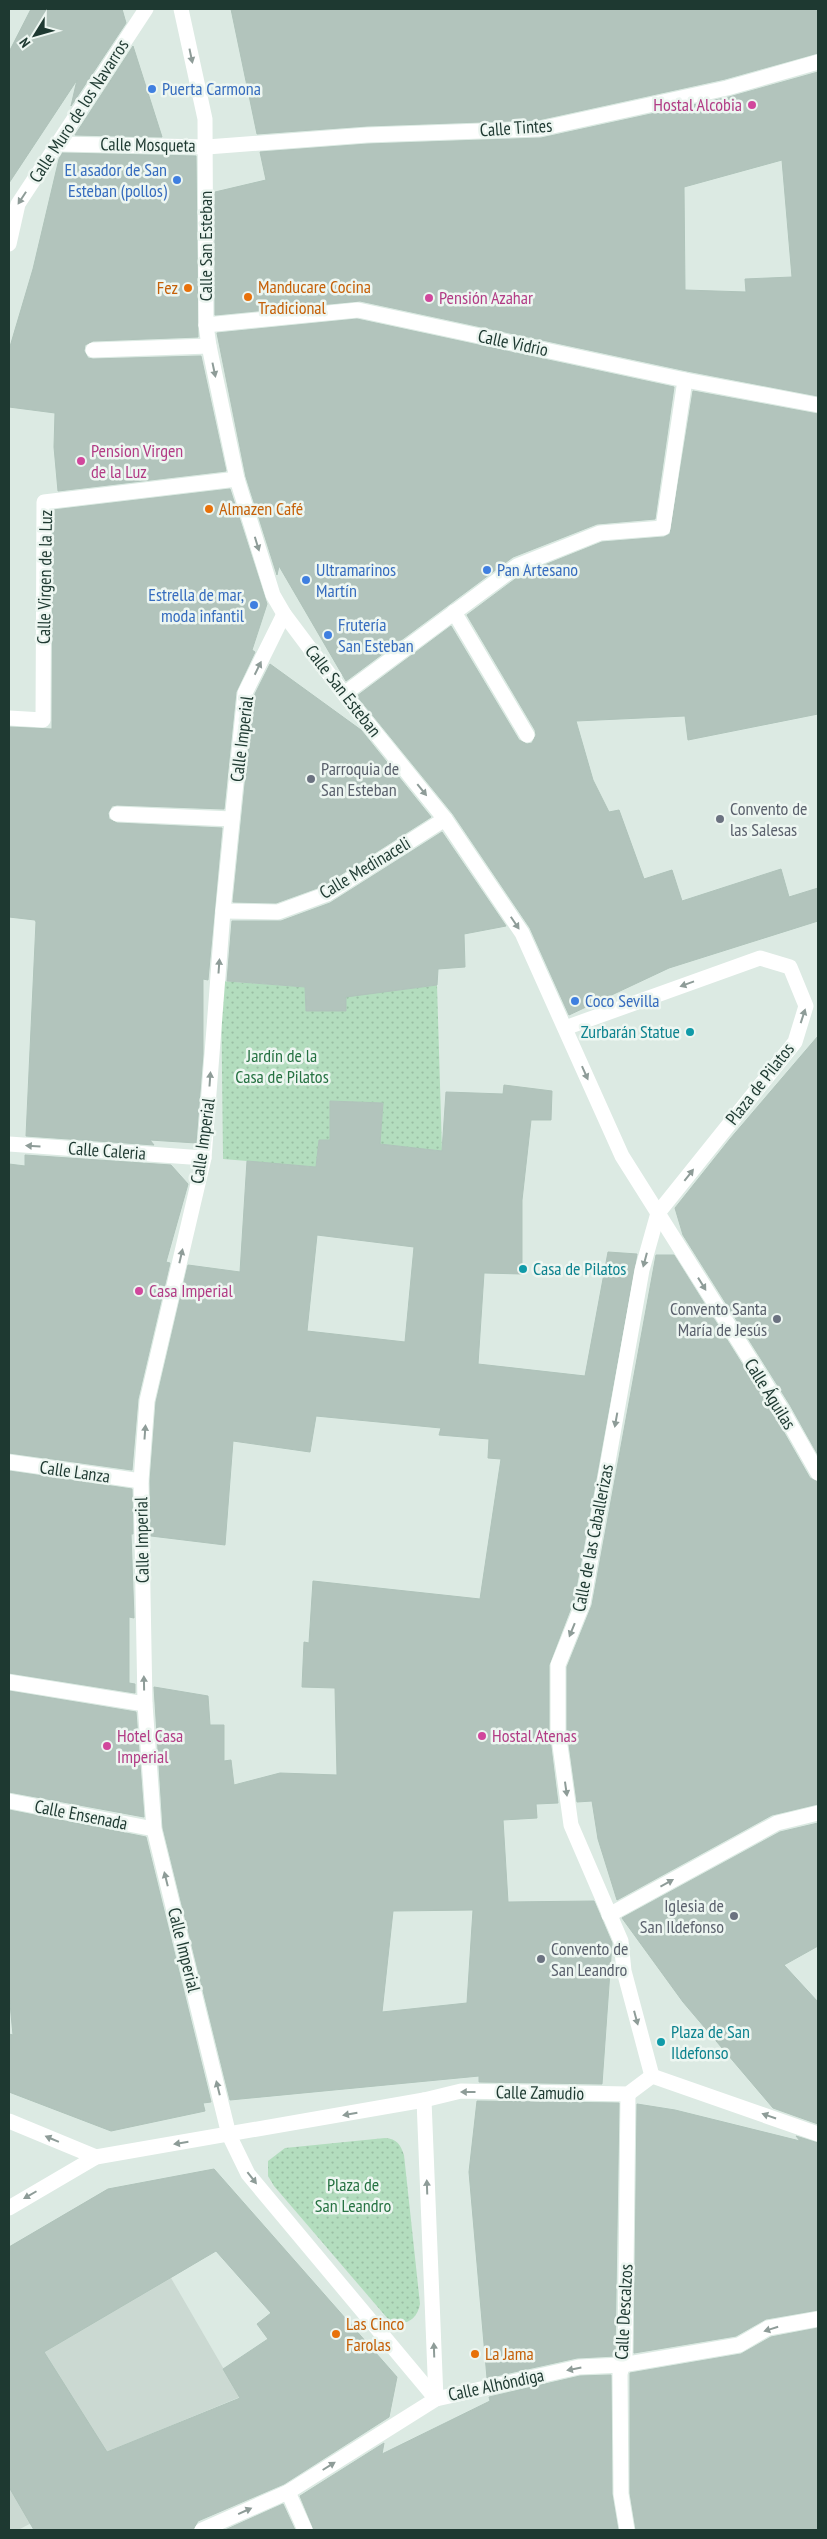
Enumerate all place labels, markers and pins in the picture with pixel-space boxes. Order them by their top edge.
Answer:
place label: Puerta Carmona [162,77,261,100]
marker: Puerta Carmona [146,83,158,95]
place label: Hostal Alcobia [653,93,742,116]
marker: Hostal Alcobia [746,99,758,111]
place label: El asador de San Esteban (pollos) [65,158,168,202]
marker: El asador de San Esteban (pollos) [171,174,183,186]
place label: Manducare Cocina Tradicional [258,275,371,319]
place label: Fez [157,276,178,299]
marker: Fez [182,282,194,294]
place label: Pensión Azahar [439,286,533,309]
marker: Manducare Cocina Tradicional [242,291,254,303]
marker: Pensión Azahar [423,292,435,304]
place label: Pension Virgen de la Luz [91,439,183,483]
marker: Pension Virgen de la Luz [75,455,87,467]
place label: Almazen Café [219,497,303,520]
marker: Almazen Café [203,503,215,515]
place label: Ultramarinos Martín [316,558,396,602]
place label: Pan Artesano [497,558,578,581]
marker: Pan Artesano [481,564,493,576]
marker: Ultramarinos Martín [300,574,312,586]
place label: Estrella de mar, moda infantil [148,583,245,627]
marker: Estrella de mar, moda infantil [248,599,260,611]
place label: Frutería San Esteban [338,613,414,657]
marker: Frutería San Esteban [322,629,334,641]
place label: Parroquia de San Esteban [321,757,399,801]
marker: Parroquia de San Esteban [305,773,317,785]
place label: Convento de las Salesas [730,797,807,841]
marker: Convento de las Salesas [714,813,726,825]
place label: Coco Sevilla [585,989,660,1012]
marker: Coco Sevilla [569,995,581,1007]
place label: Zurbarán Statue [581,1020,680,1043]
marker: Zurbarán Statue [684,1026,696,1038]
place label: Casa de Pilatos [533,1257,626,1280]
marker: Casa de Pilatos [517,1263,529,1275]
place label: Casa Imperial [149,1279,234,1302]
marker: Casa Imperial [133,1285,145,1297]
place label: Convento Santa María de Jesús [670,1297,767,1341]
marker: Convento Santa María de Jesús [771,1313,783,1325]
place label: Hotel Casa Imperial [117,1724,183,1768]
place label: Hostal Atenas [492,1724,577,1747]
marker: Hostal Atenas [476,1730,488,1742]
marker: Hotel Casa Imperial [101,1740,113,1752]
place label: Iglesia de San Ildefonso [640,1894,724,1938]
marker: Iglesia de San Ildefonso [728,1910,740,1922]
place label: Convento de San Leandro [551,1937,628,1981]
marker: Convento de San Leandro [535,1953,547,1965]
place label: Plaza de San Ildefonso [671,2020,750,2064]
marker: Plaza de San Ildefonso [655,2036,667,2048]
place label: Las Cinco Farolas [346,2312,404,2356]
marker: Las Cinco Farolas [330,2328,342,2340]
place label: La Jama [485,2342,534,2365]
marker: La Jama [469,2348,481,2360]

